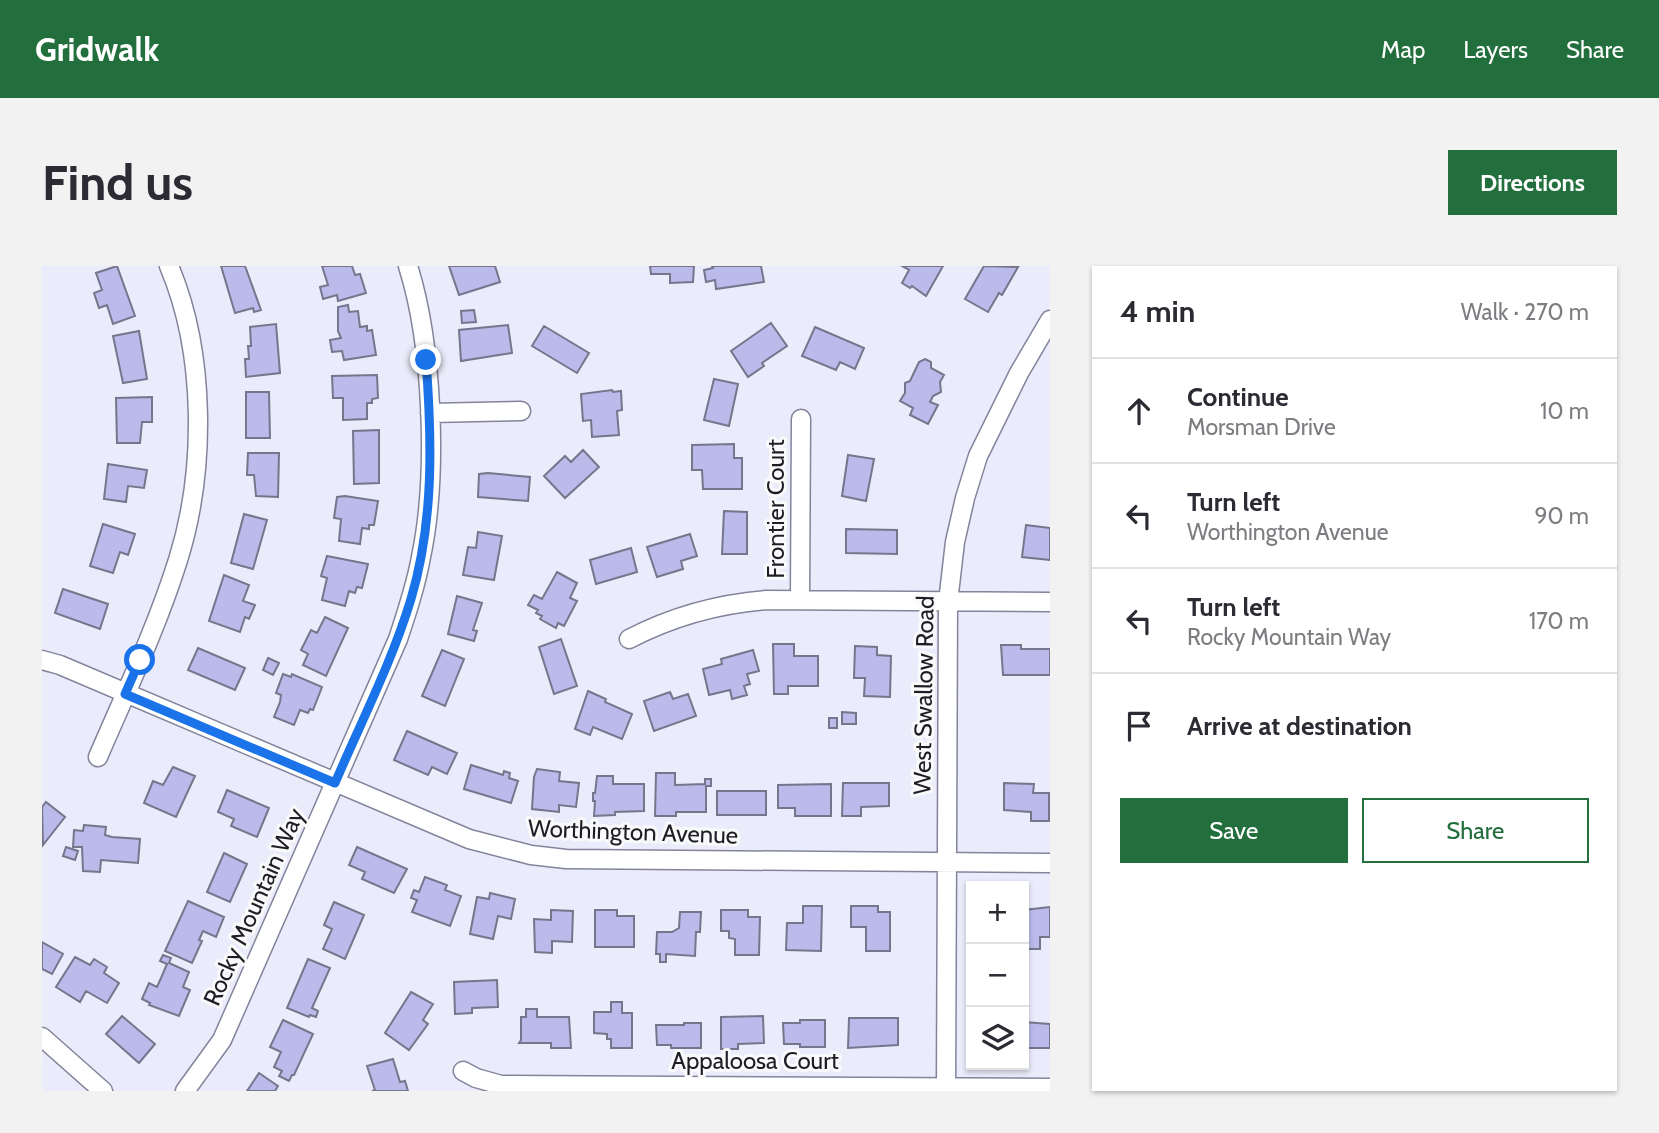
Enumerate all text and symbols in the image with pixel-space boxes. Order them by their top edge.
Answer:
text: Gridwalk [35,29,159,69]
text: Map [1381,35,1425,64]
text: Layers [1463,35,1528,64]
text: Share [1566,35,1624,64]
button: Directions [1448,150,1617,215]
text: Find us [42,153,193,212]
text: 4 min [1120,293,1195,330]
text: Walk · 270 m [1461,298,1589,326]
route end [410,344,441,375]
text: Continue [1187,381,1289,413]
icon: ahead [1120,392,1158,430]
text: 10 m [1540,397,1589,425]
text: Morsman Drive [1187,413,1336,441]
street label: Frontier Court [761,439,790,579]
text: Turn left [1187,486,1280,518]
icon: left [1120,497,1158,535]
text: 90 m [1535,502,1589,530]
text: Worthington Avenue [1187,518,1388,546]
text: Turn left [1187,591,1280,623]
street label: West Swallow Road [907,595,940,795]
icon: left [1120,602,1158,640]
text: 170 m [1529,607,1589,635]
text: Rocky Mountain Way [1187,623,1391,651]
route start [124,644,155,675]
icon: arrive [1120,707,1158,745]
text: Arrive at destination [1187,710,1412,742]
button: Save [1120,798,1348,863]
button: Share [1362,798,1589,863]
street label: Rocky Mountain Way [197,804,310,1010]
street label: Worthington Avenue [527,813,739,850]
map controls [966,881,1029,1070]
button: + [966,881,1029,944]
button: − [966,944,1029,1007]
button: layers [966,1007,1029,1070]
street label: Appaloosa Court [671,1046,839,1075]

